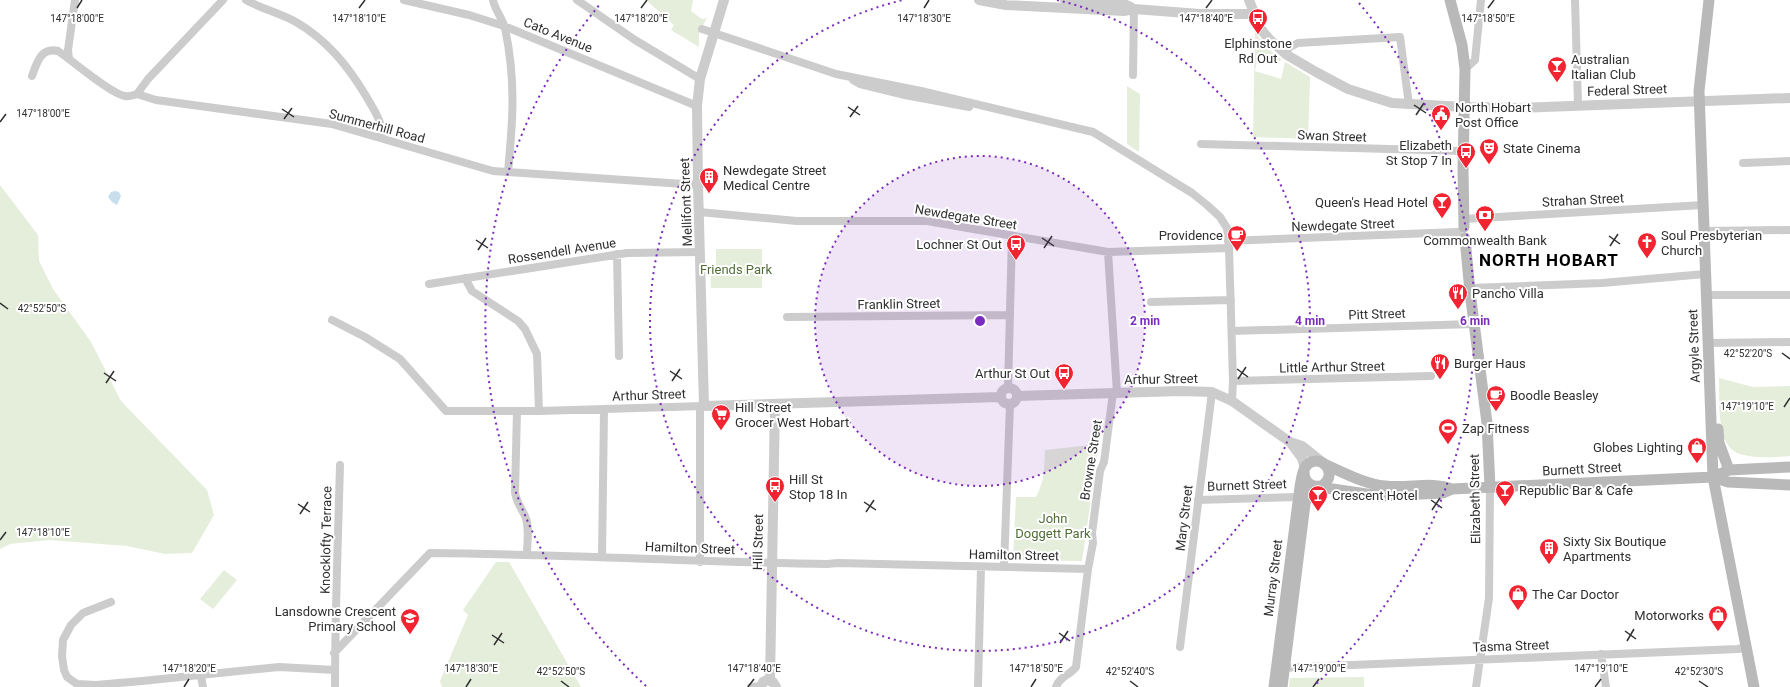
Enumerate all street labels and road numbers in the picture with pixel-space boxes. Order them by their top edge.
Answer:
street label: Cato Avenue [521,14,595,56]
street label: Federal Street [1587,81,1667,99]
street label: Summerhill Road [327,106,427,146]
street label: Swan Street [1297,127,1367,145]
street label: Mellifont Street [677,157,695,247]
street label: Strahan Street [1542,190,1624,210]
street label: Newdegate Street [914,202,1018,232]
street label: Newdegate Street [1291,216,1395,234]
street label: Rossendell Avenue [507,235,617,267]
street label: Franklin Street [857,296,941,312]
street label: Pitt Street [1348,306,1406,322]
street label: Argyle Street [1685,309,1703,383]
street label: Little Arthur Street [1279,359,1385,375]
street label: Arthur Street [1124,371,1198,387]
street label: Arthur Street [612,386,686,404]
street label: Browne Street [1077,419,1105,501]
street label: Elizabeth Street [1467,454,1483,544]
street label: Burnett Street [1542,459,1622,479]
street label: Burnett Street [1207,476,1287,494]
street label: Mary Street [1172,484,1196,552]
street label: Knocklofty Terrace [318,486,334,594]
street label: Hill Street [750,514,766,570]
street label: Hamilton Street [645,539,735,557]
street label: Murray Street [1261,539,1285,617]
street label: Hamilton Street [969,547,1059,563]
street label: Tasma Street [1472,637,1550,655]

